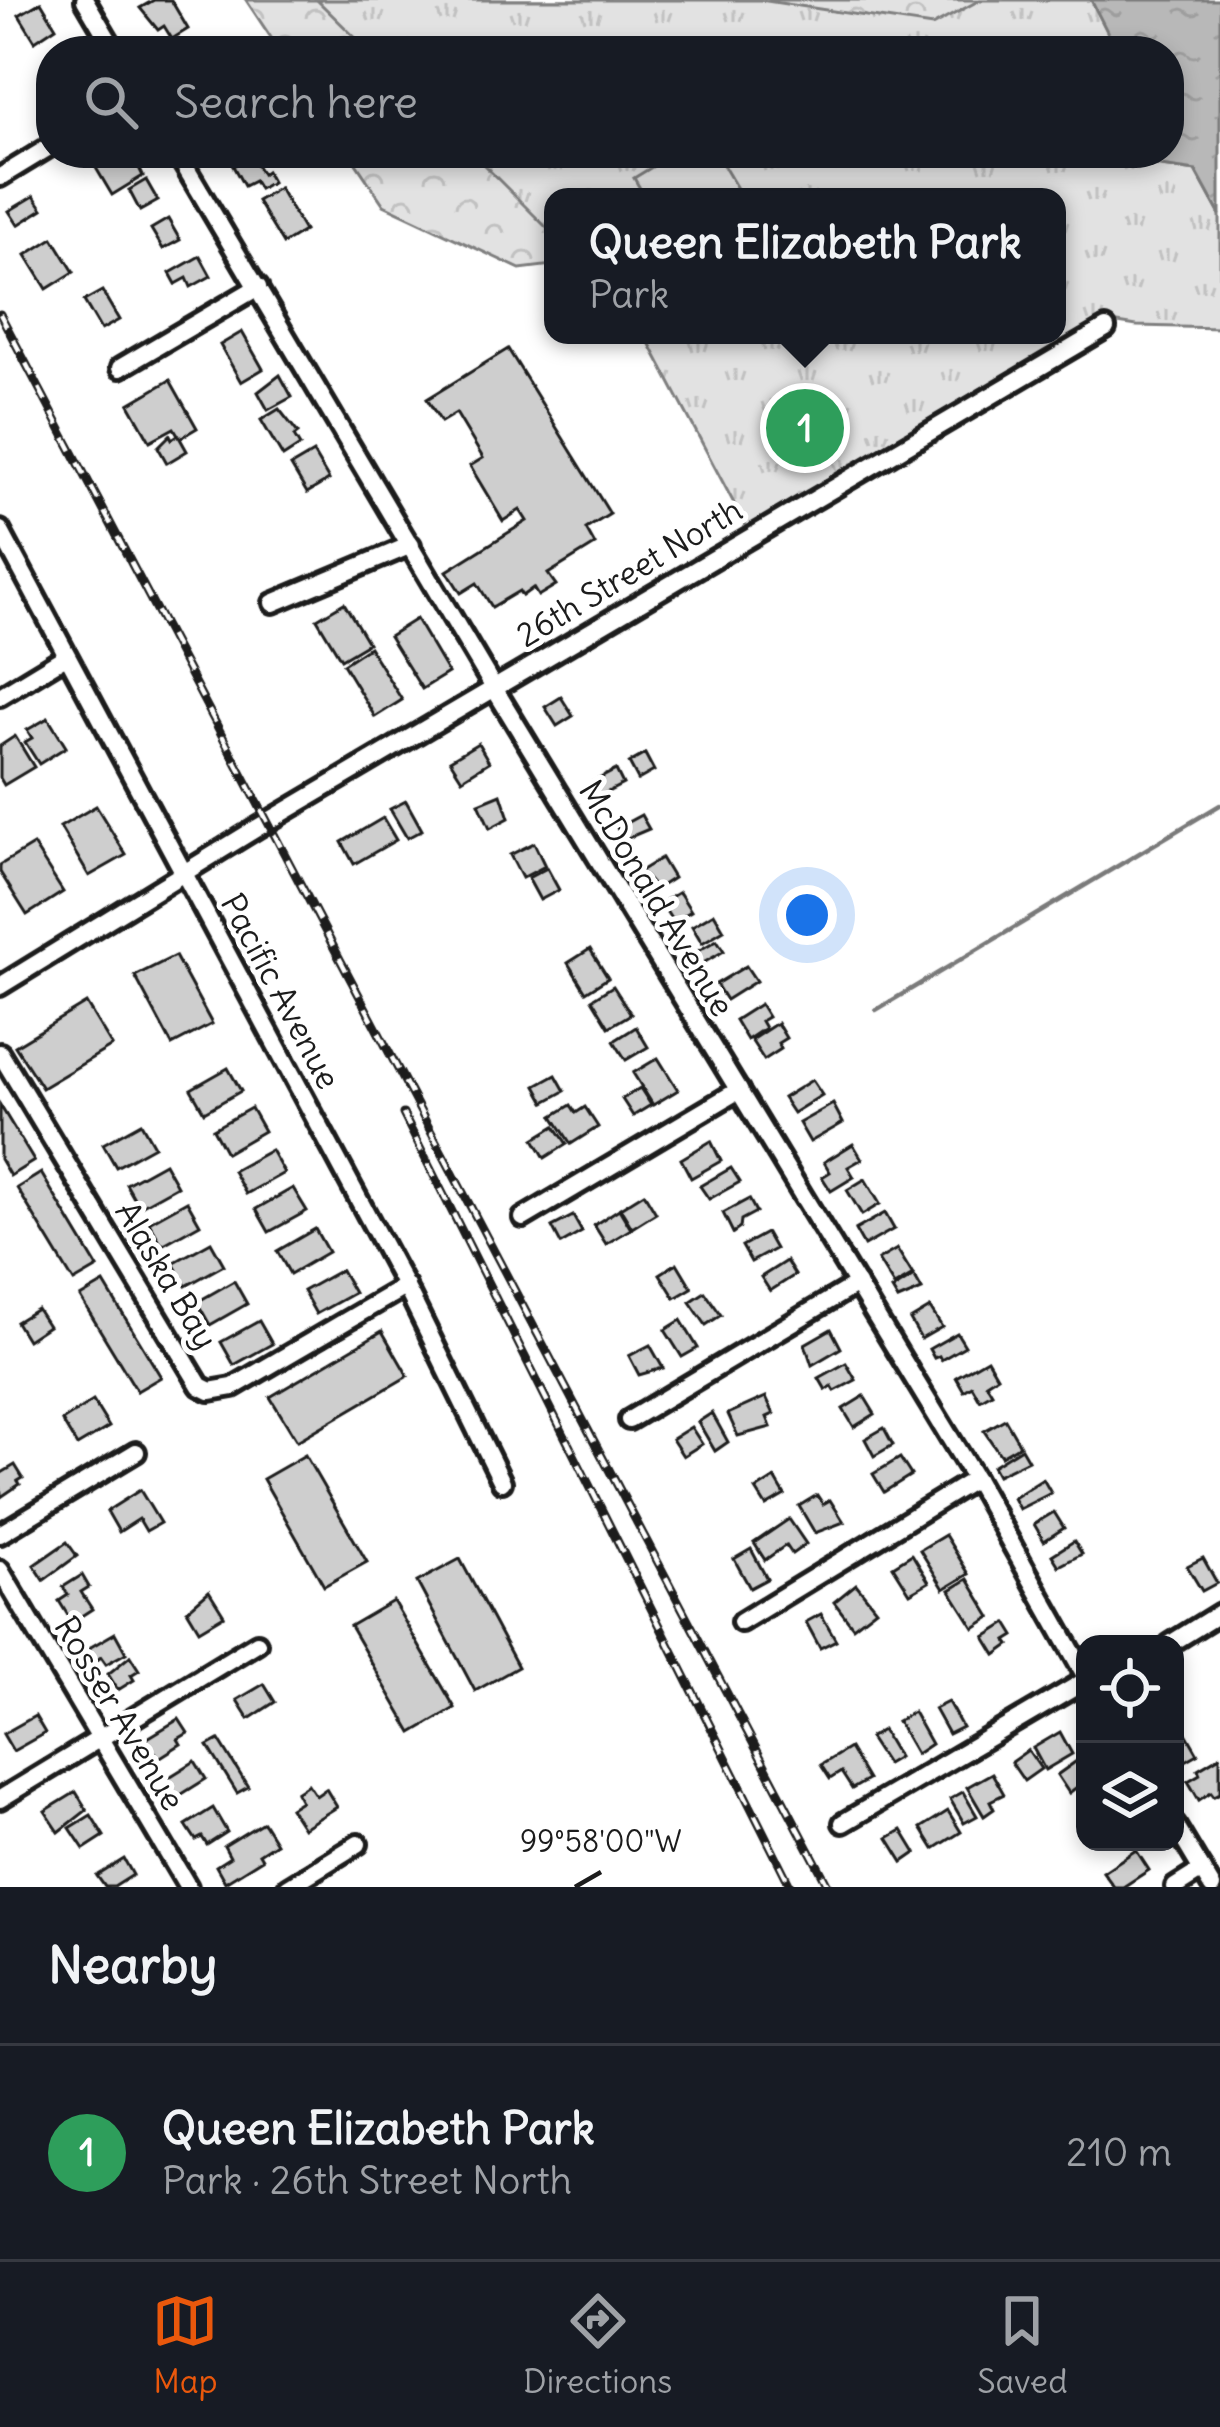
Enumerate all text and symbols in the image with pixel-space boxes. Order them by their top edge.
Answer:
search box [36,36,1184,168]
icon: search [78,69,144,135]
text: Search here [174,74,418,130]
popup [544,188,1066,344]
text: Queen Elizabeth Park [589,214,1021,270]
text: Park [589,270,669,319]
pin: 1 [766,383,844,473]
street label: 26th Street North [509,488,749,656]
street label: McDonald Avenue [570,772,744,1024]
your location [777,885,837,945]
street label: Pacific Avenue [212,886,350,1096]
street label: Alaska Bay [107,1194,227,1356]
street label: Rosser Avenue [46,1608,194,1818]
map controls [1076,1635,1184,1851]
button: locate [1076,1635,1184,1743]
button: layers [1076,1743,1184,1851]
text: 99°58'00"W [520,1822,682,1860]
text: Nearby [48,1933,217,1997]
text: Queen Elizabeth Park [162,2100,595,2156]
text: 1 [79,2128,95,2177]
text: 210 m [1066,2128,1172,2177]
text: Park · 26th Street North [162,2156,572,2205]
tab: Map [152,2288,218,2402]
tab: Directions [523,2288,672,2402]
tab: Saved [977,2288,1068,2402]

